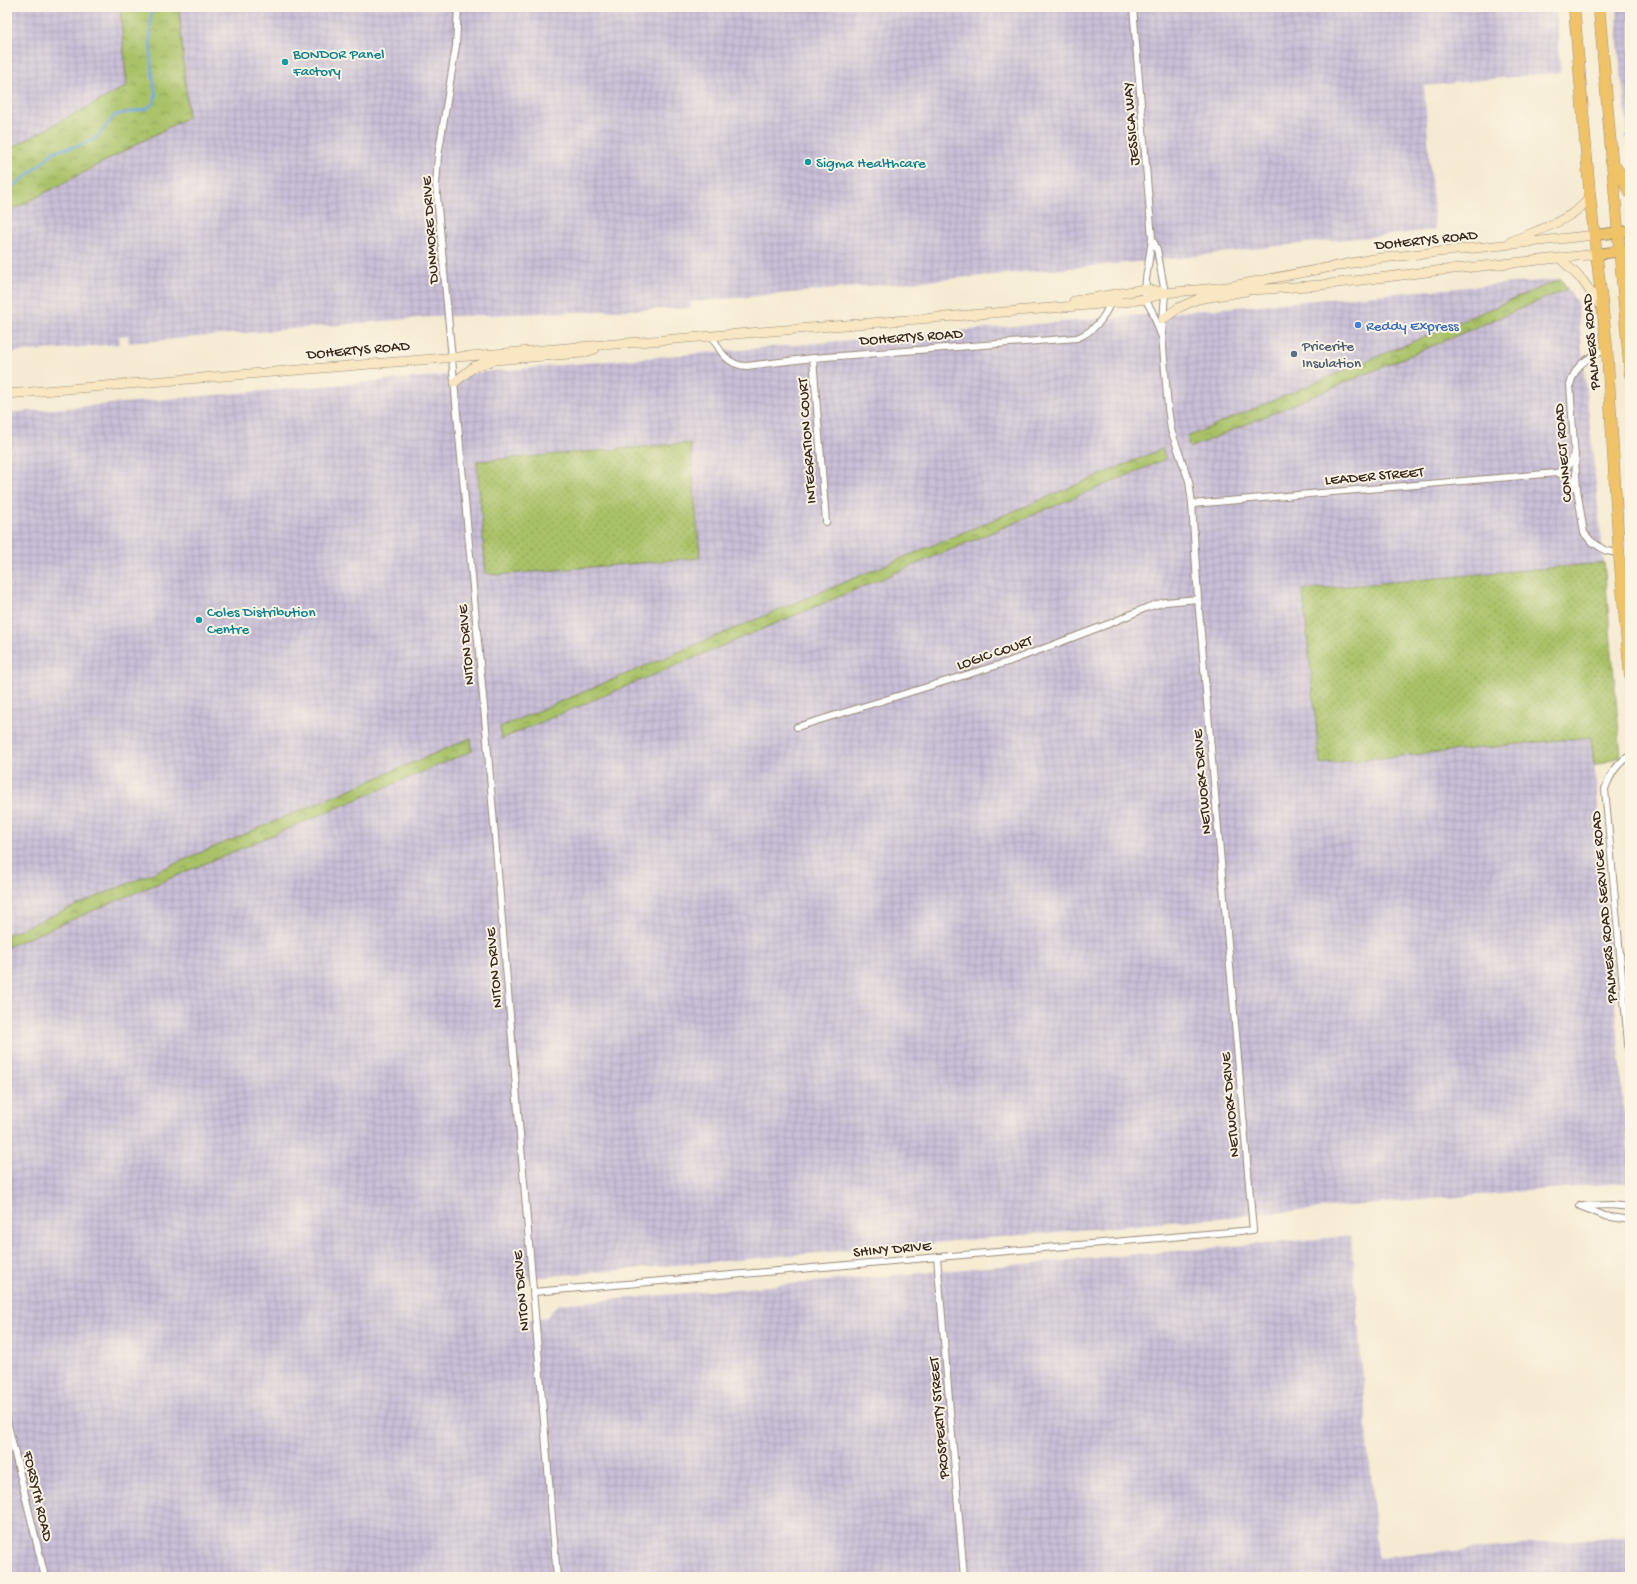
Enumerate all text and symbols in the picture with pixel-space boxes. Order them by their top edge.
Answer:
place label: BONDOR Panel Factory [292,46,385,81]
marker: BONDOR Panel Factory [280,57,290,67]
street label: JESSICA WAY [1119,81,1145,166]
place label: Sigma Healthcare [816,155,926,173]
marker: Sigma Healthcare [803,157,813,167]
street label: DUNMORE DRIVE [418,175,444,285]
street label: DOHERTYS ROAD [1373,227,1479,255]
street label: PALMERS ROAD [1579,293,1605,392]
place label: Reddy Express [1366,318,1459,336]
marker: Reddy Express [1353,320,1363,330]
street label: DOHERTYS ROAD [858,325,964,351]
street label: DOHERTYS ROAD [305,338,411,365]
place label: Pricerite Insulation [1301,338,1361,373]
marker: Pricerite Insulation [1289,349,1299,359]
street label: INTEGRATION COURT [795,376,821,504]
street label: CONNECT ROAD [1551,402,1577,503]
street label: LEADER STREET [1324,464,1426,490]
street label: NITON DRIVE [454,603,479,686]
place label: Coles Distribution Centre [207,604,316,639]
marker: Coles Distribution Centre [194,615,204,625]
street label: LOGIC COURT [954,632,1036,675]
street label: NETWORK DRIVE [1189,728,1217,835]
street label: PALMERS ROAD SERVICE ROAD [1588,810,1622,1004]
street label: NITON DRIVE [482,926,507,1009]
street label: NETWORK DRIVE [1217,1051,1245,1158]
street label: SHINY DRIVE [852,1238,933,1262]
street label: NITON DRIVE [509,1249,534,1332]
street label: PROSPERITY STREET [926,1355,954,1481]
street label: FORSYTH ROAD [18,1449,56,1543]

